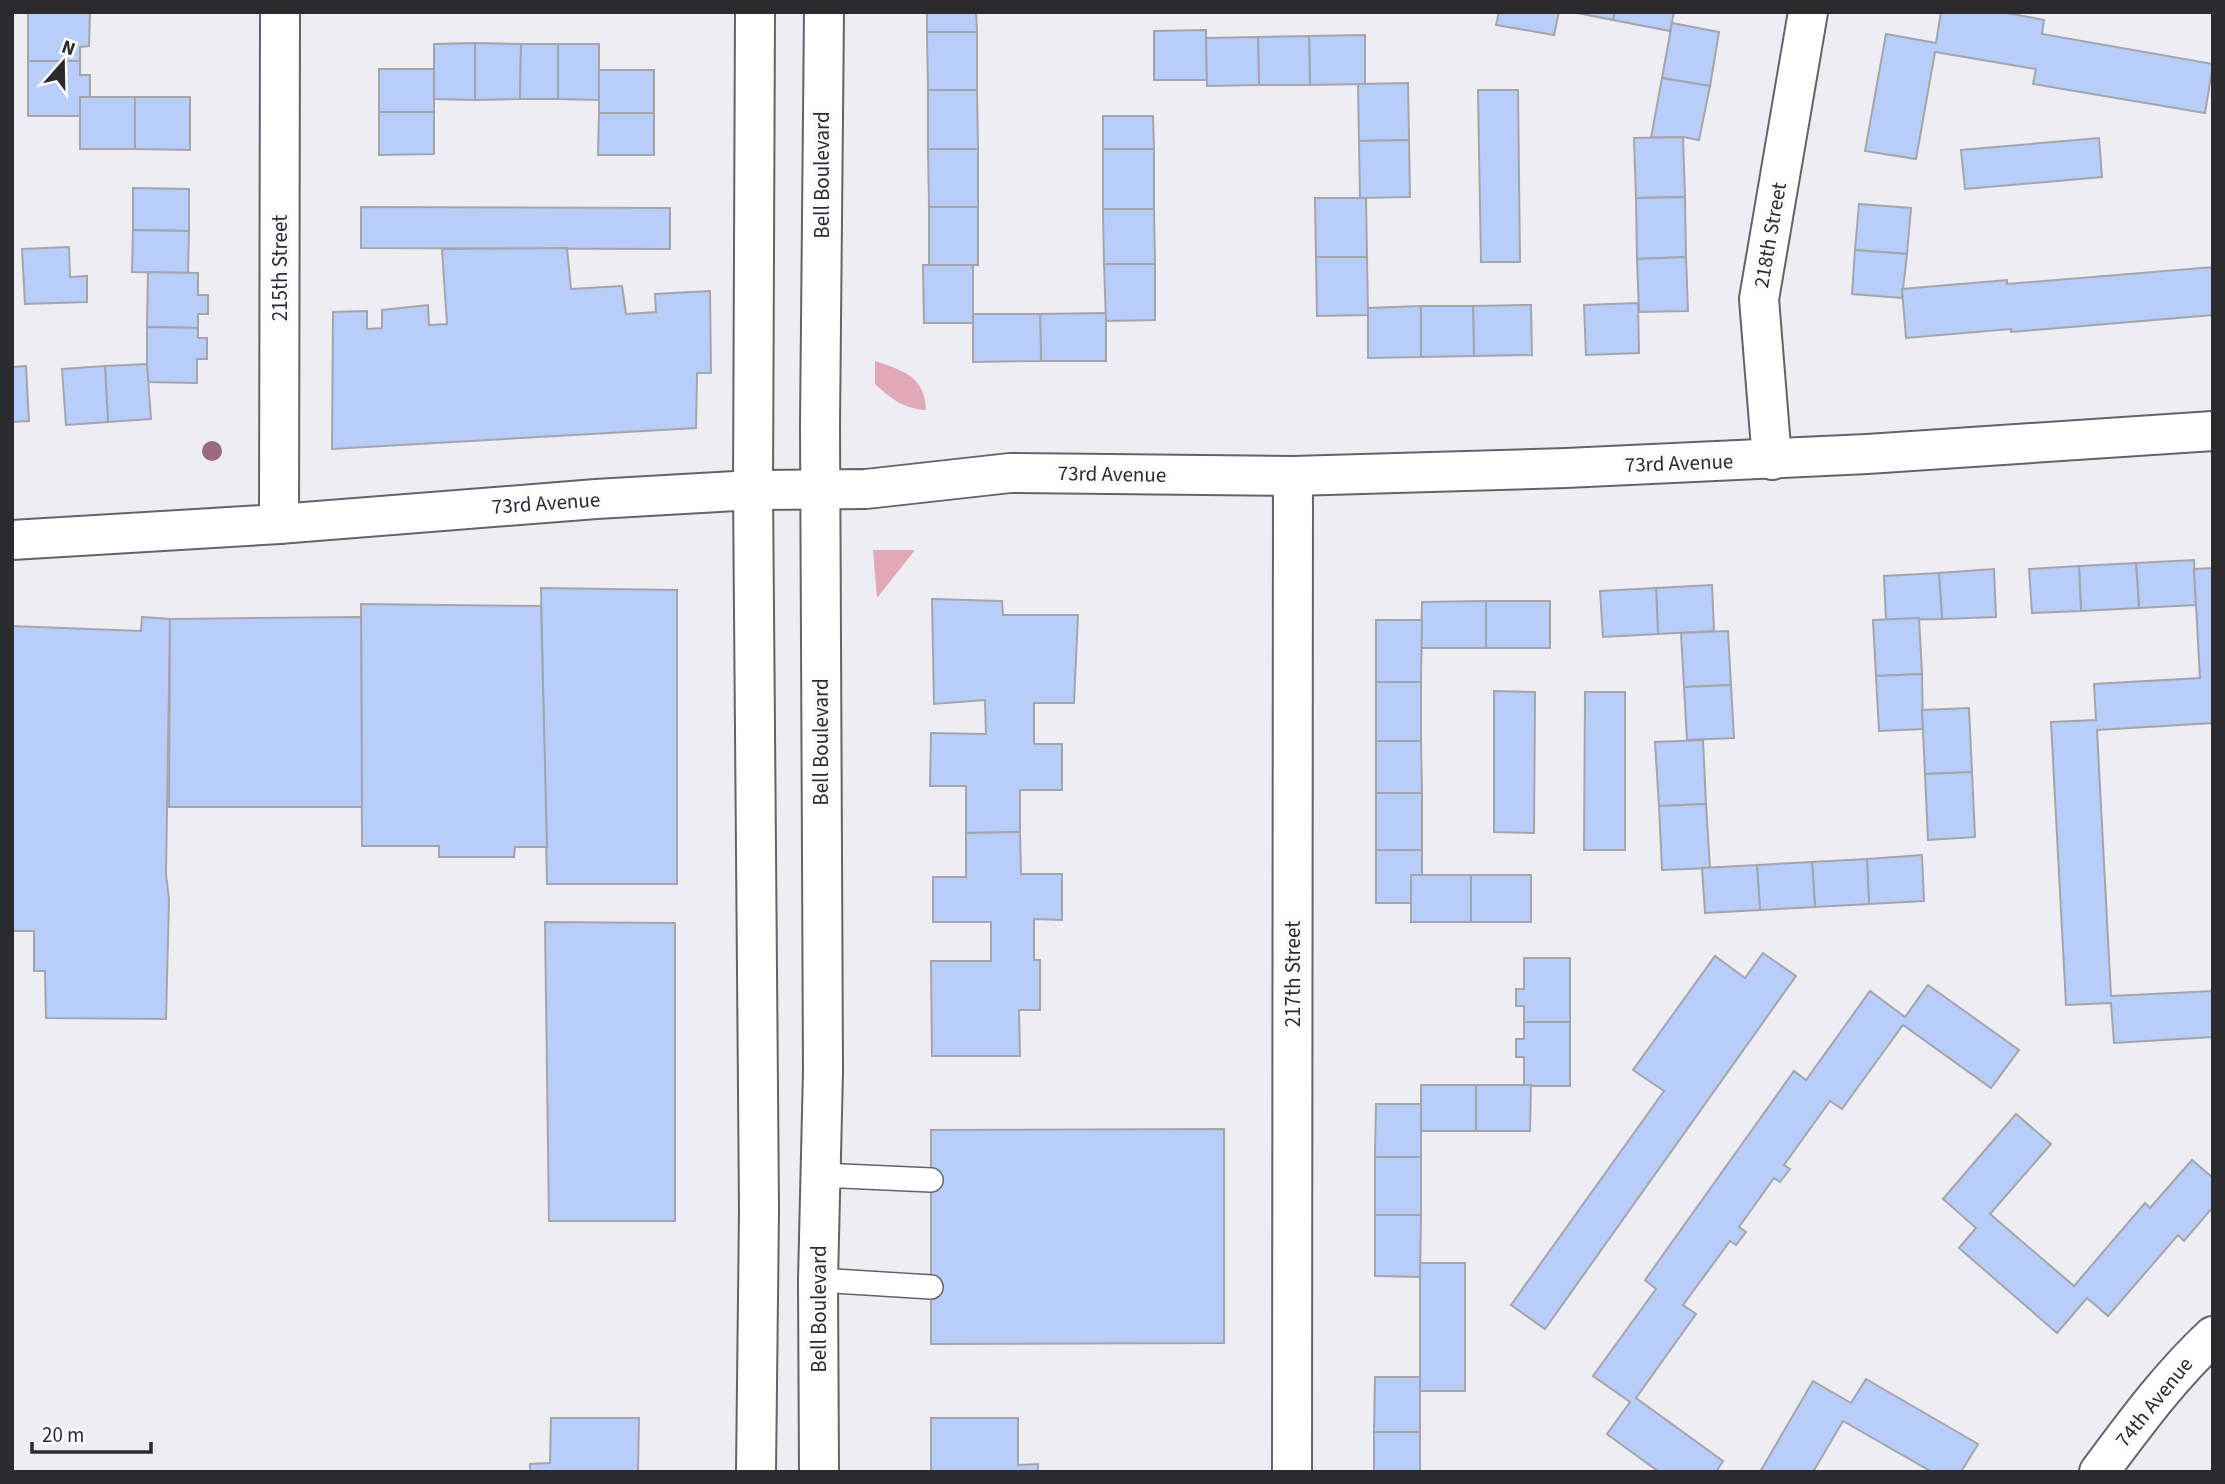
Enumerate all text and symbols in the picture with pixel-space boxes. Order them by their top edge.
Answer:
north arrow [28,28,98,98]
text: N [58,34,79,63]
street label: Bell Boulevard [807,111,837,239]
street label: 218th Street [1746,180,1794,290]
street label: 215th Street [265,215,295,321]
street label: 73rd Avenue [1624,446,1734,480]
street label: 73rd Avenue [1057,458,1167,490]
street label: 73rd Avenue [491,484,601,522]
street label: Bell Boulevard [806,678,836,806]
street label: 217th Street [1278,921,1308,1027]
street label: Bell Boulevard [804,1245,834,1373]
street label: 74th Avenue [2108,1350,2200,1454]
scale bar [32,1410,150,1454]
text: 20 m [42,1420,84,1450]

